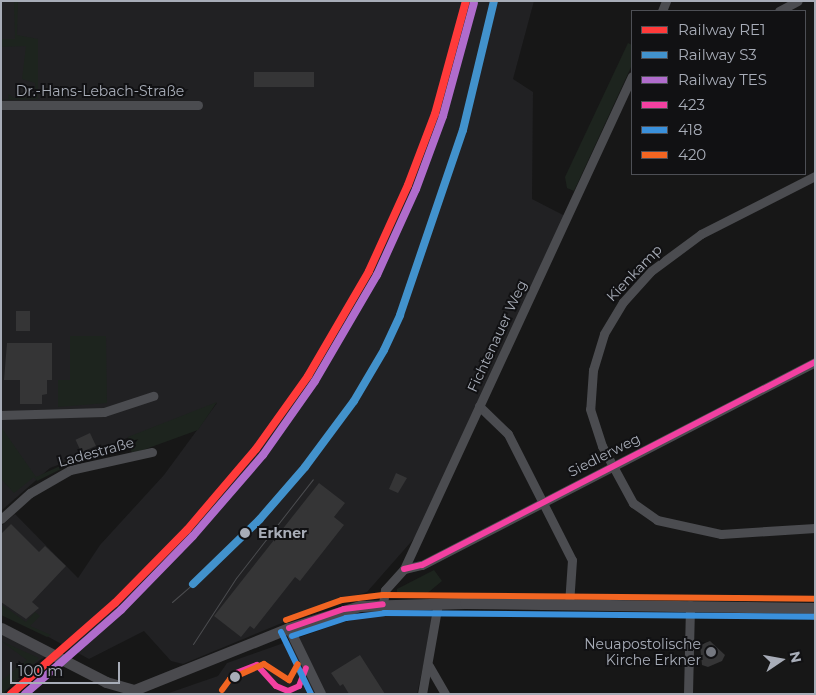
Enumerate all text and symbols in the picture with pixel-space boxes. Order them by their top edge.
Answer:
legend [631,10,806,175]
text: Railway RE1 [678,20,766,39]
text: Railway S3 [678,45,757,64]
text: Railway TES [678,70,767,89]
street label: Dr.-Hans-Lebach-Straße [16,83,184,99]
text: 423 [678,95,705,114]
text: 418 [678,120,703,139]
text: 420 [678,145,706,164]
street label: Kienkamp [603,241,665,305]
street label: Fichtenauer Weg [464,277,530,395]
street label: Siedlerweg [565,430,643,480]
street label: Ladestraße [56,434,136,470]
marker: Erkner [236,524,254,542]
place label: Erkner [258,525,307,541]
north arrow [756,635,806,685]
place label: Neuapostolische Kirche Erkner [584,636,701,669]
marker: Neuapostolische Kirche Erkner [705,646,717,658]
text: N [786,649,806,664]
scale bar [12,652,122,684]
text: 100 m [18,661,63,680]
unlabelled marker [230,672,240,682]

